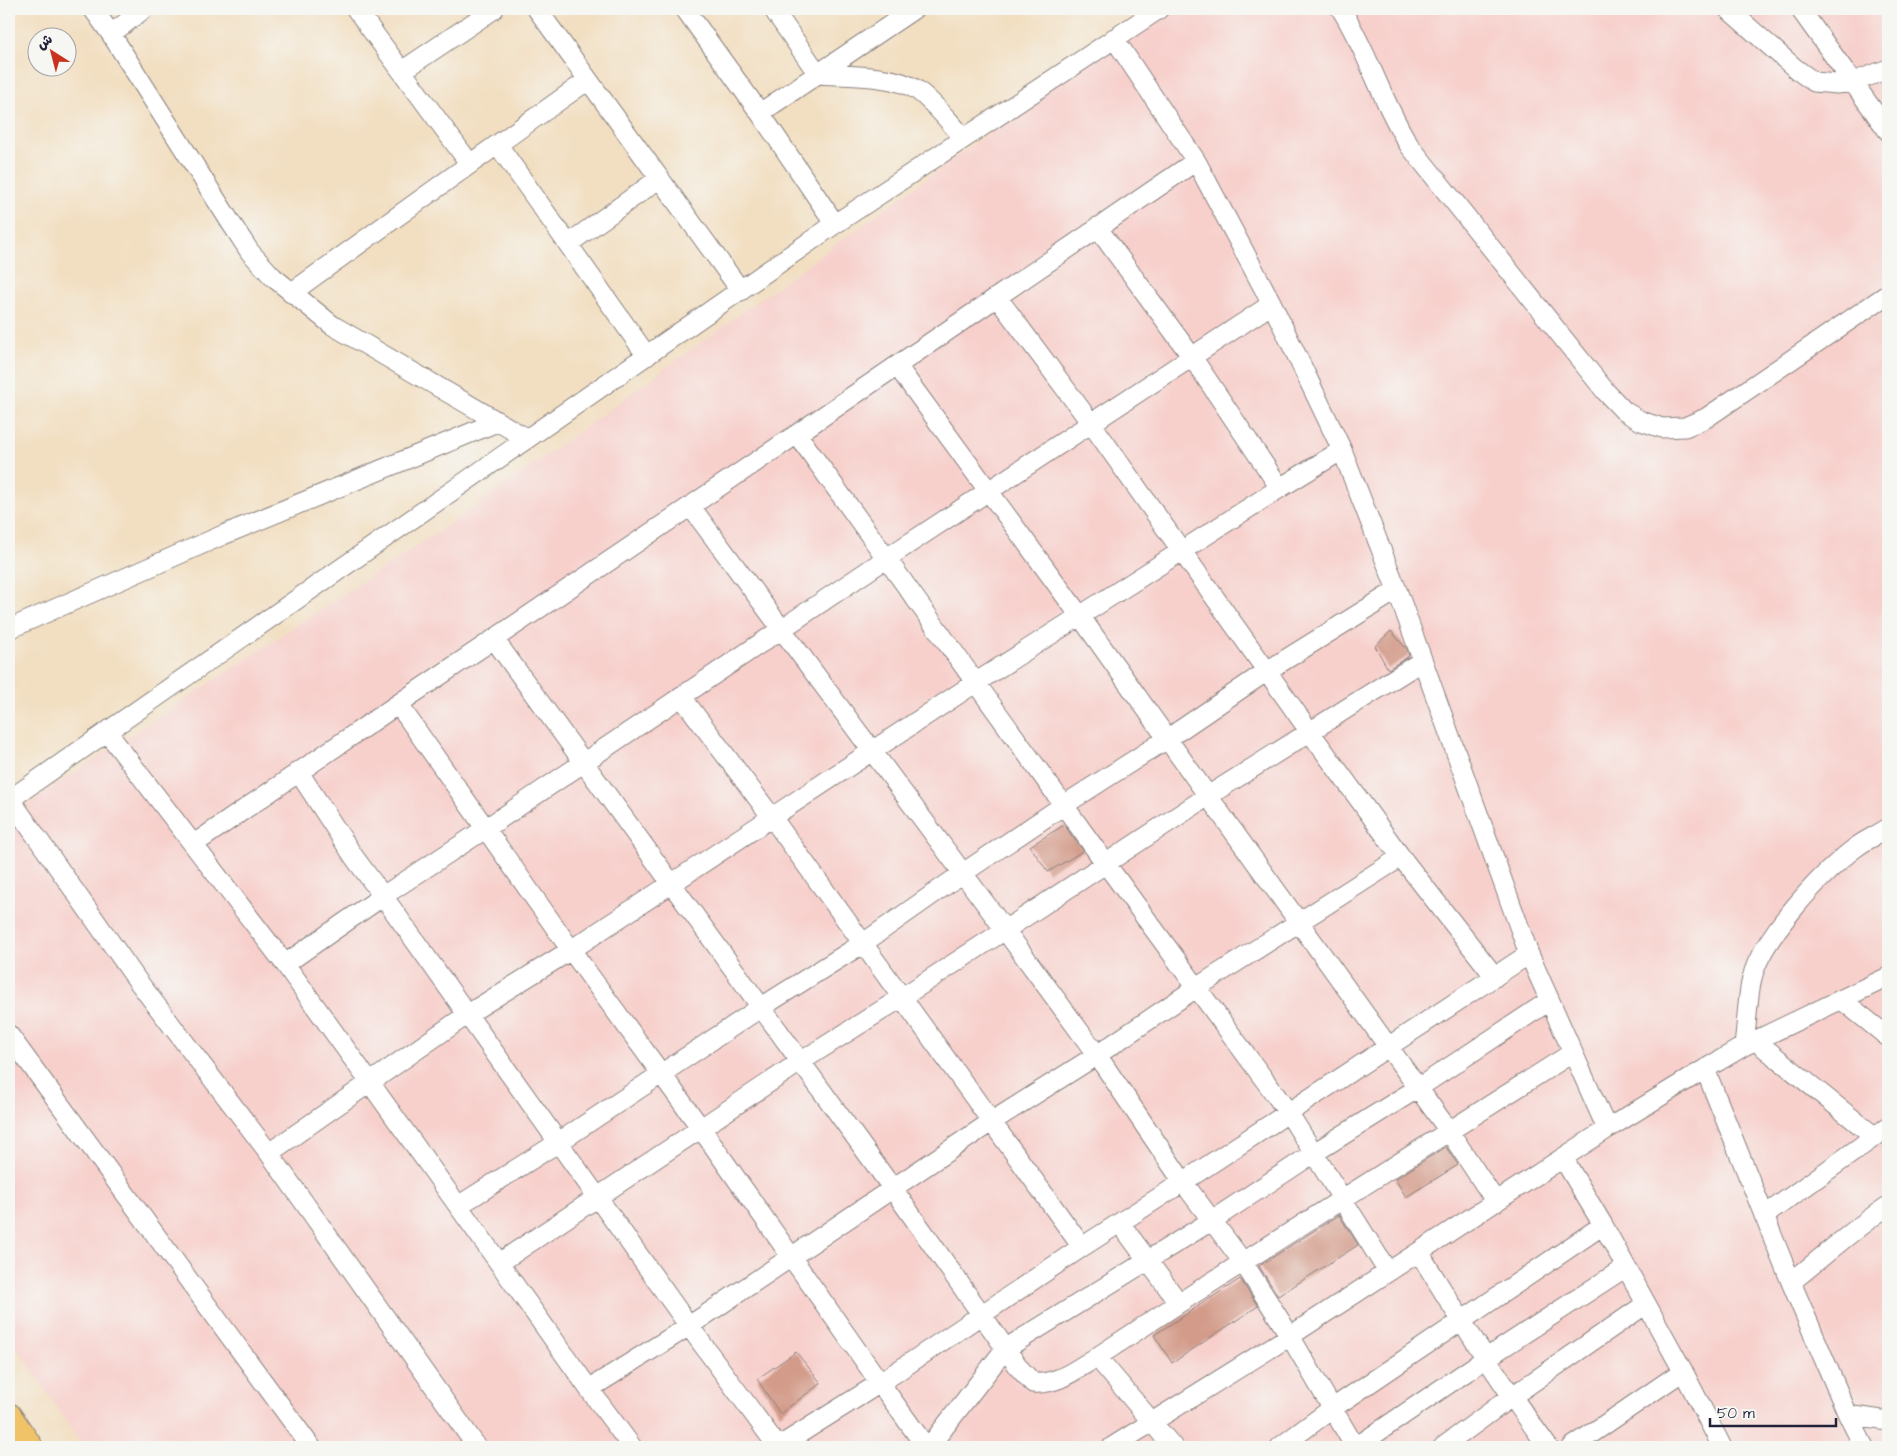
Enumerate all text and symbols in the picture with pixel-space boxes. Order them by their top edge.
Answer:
north arrow [28,28,78,78]
text: ش [33,30,57,55]
scale bar [1710,1396,1836,1428]
text: 50 m [1717,1403,1755,1424]

